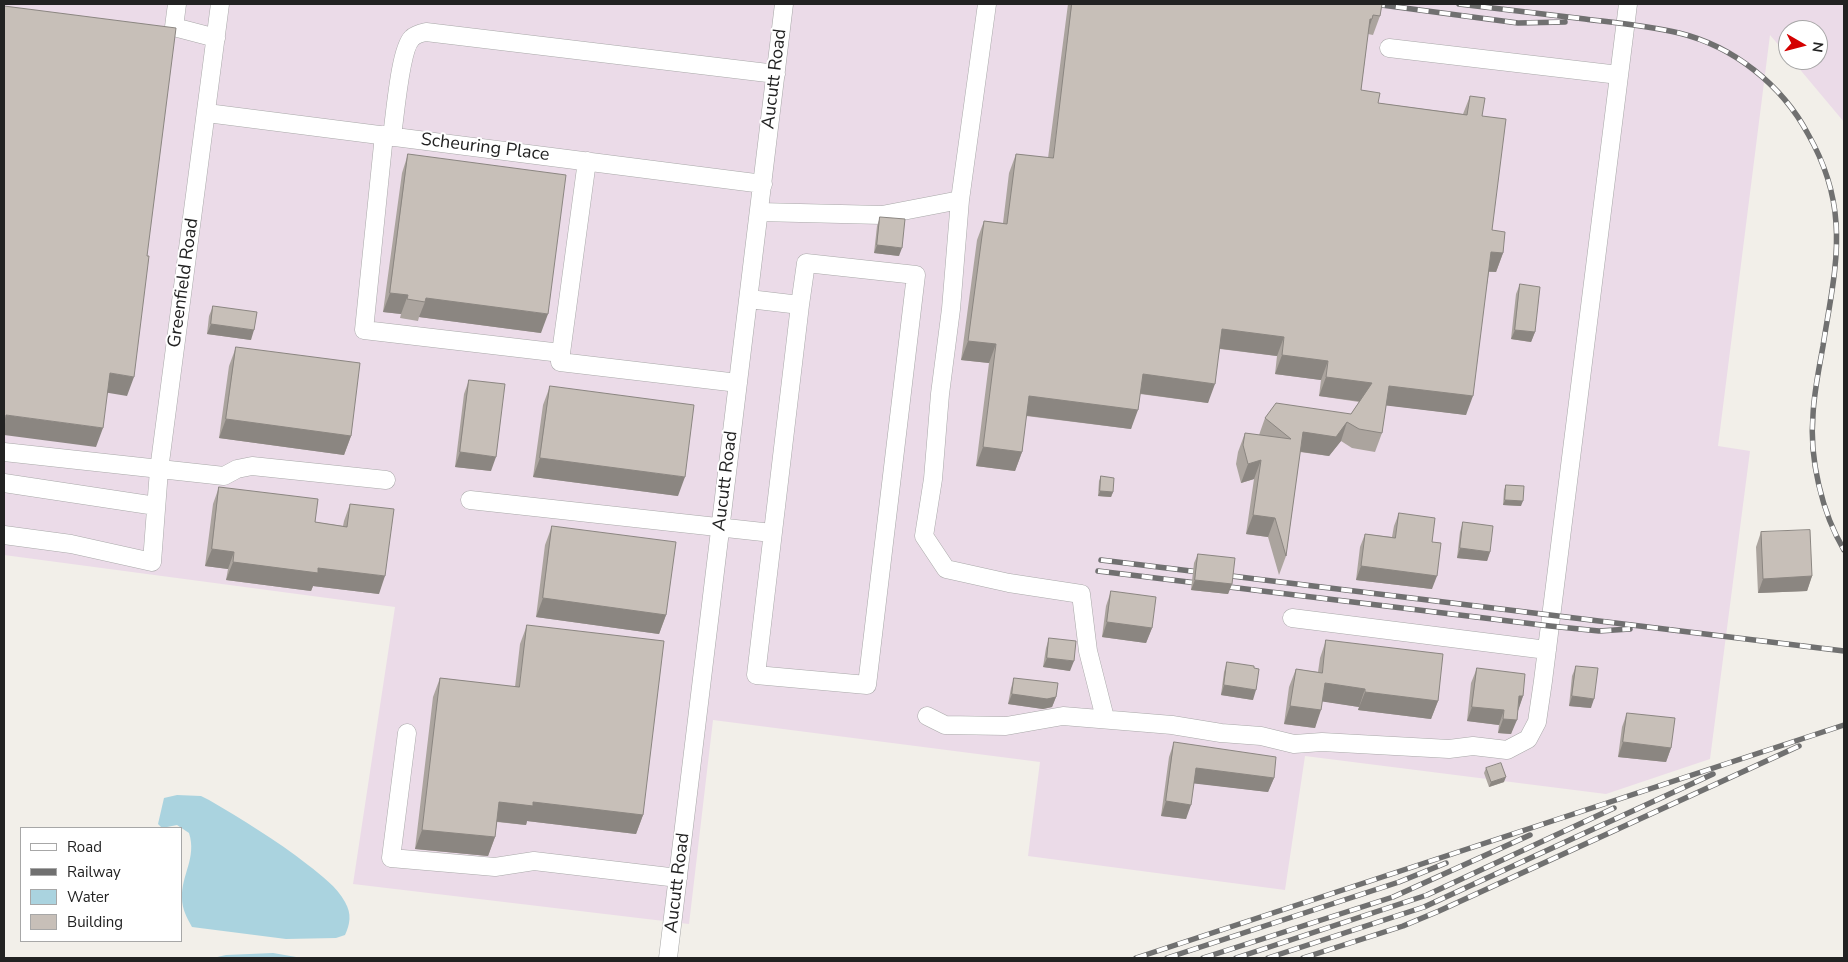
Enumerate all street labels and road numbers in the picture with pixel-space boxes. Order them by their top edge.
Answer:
street label: Aucutt Road [758,28,792,130]
street label: Scheuring Place [420,129,550,167]
street label: Greenfield Road [164,217,204,349]
street label: Aucutt Road [709,430,743,532]
street label: Aucutt Road [661,832,695,934]

